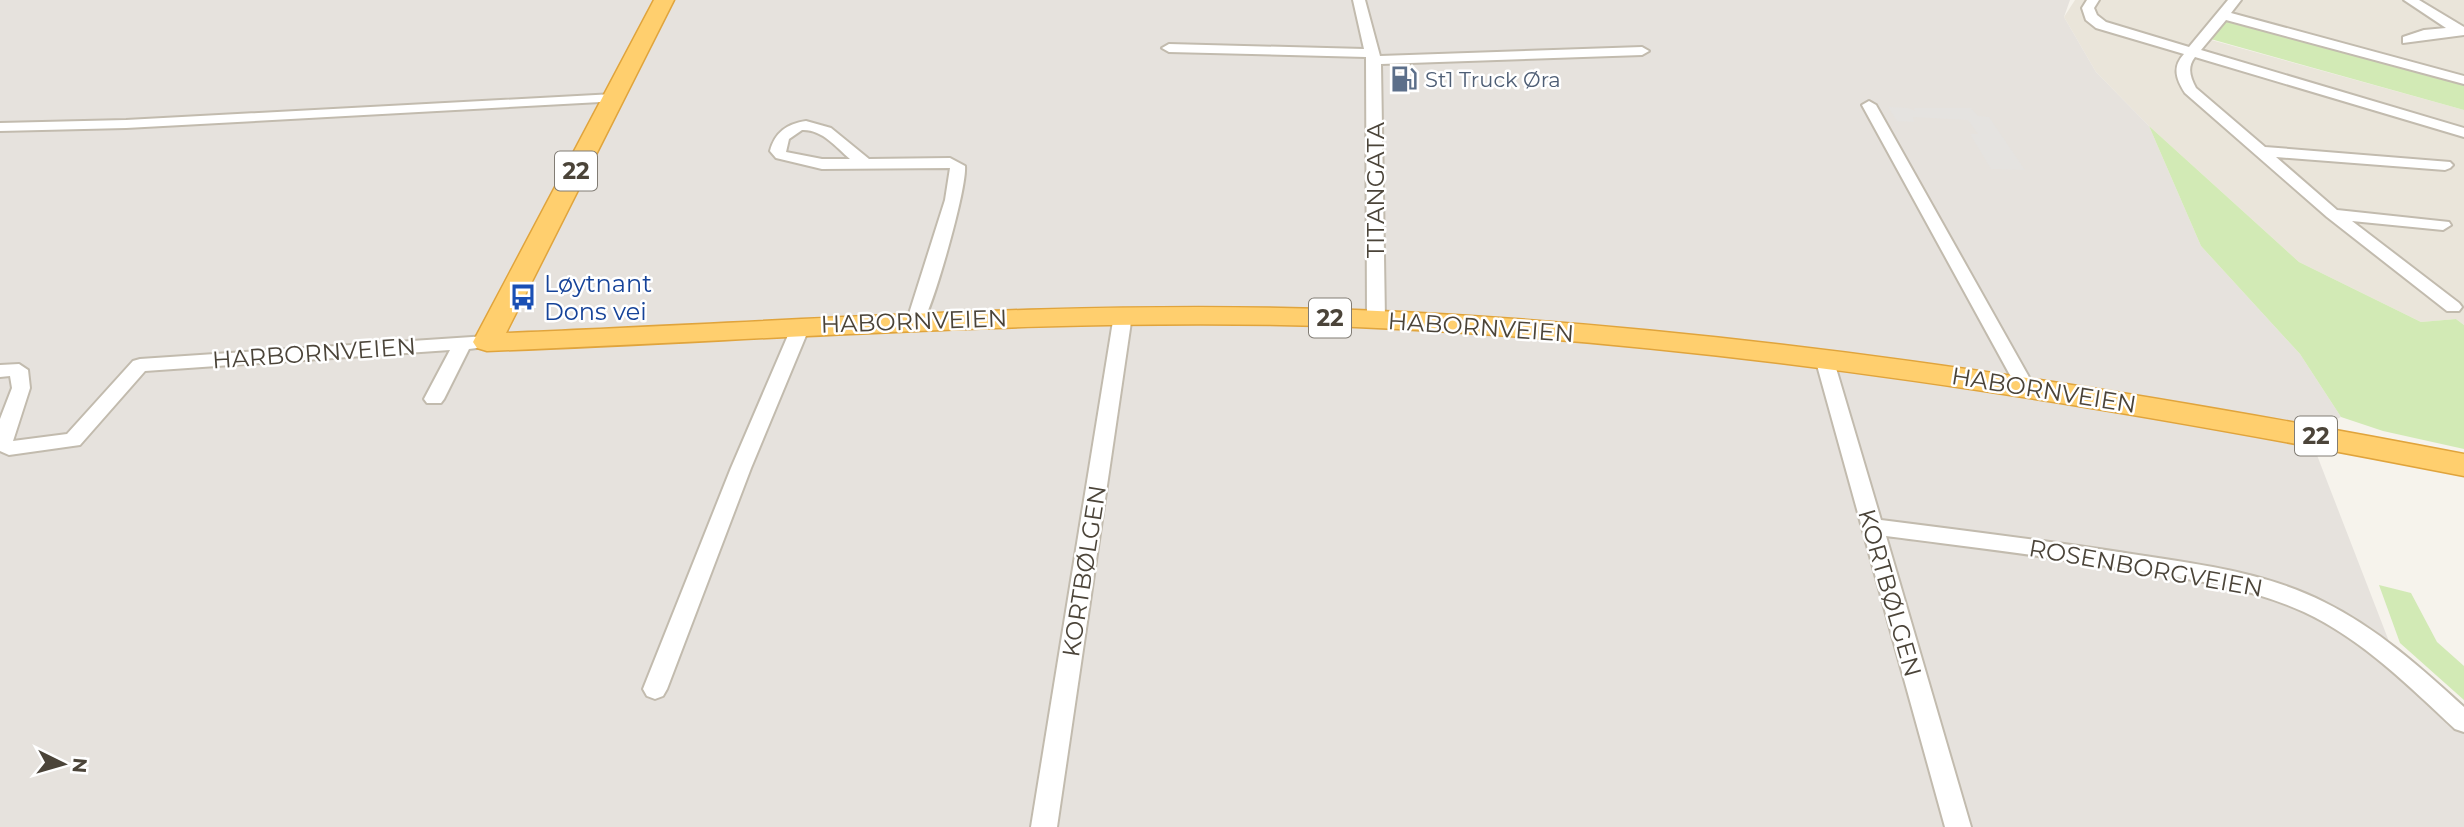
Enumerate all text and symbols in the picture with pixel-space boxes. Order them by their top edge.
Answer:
fuel station icon: St1 Truck Øra [1389,64,1419,94]
place label: St1 Truck Øra [1425,67,1561,92]
street label: TITANGATA [1361,121,1390,258]
road number: 22 [555,152,597,190]
place label: Løytnant Dons vei [544,269,652,326]
bus stop icon: Løytnant Dons vei [508,282,538,312]
road number: 22 [1309,298,1351,338]
street label: HABORNVEIEN [820,303,1008,339]
street label: HABORNVEIEN [1387,306,1575,348]
street label: HARBORNVEIEN [211,331,417,375]
street label: HABORNVEIEN [1950,361,2138,419]
road number: 22 [2295,416,2337,456]
street label: KORTBØLGEN [1056,483,1112,659]
street label: KORTBØLGEN [1852,506,1928,680]
street label: ROSENBORGVEIEN [2027,533,2265,603]
north arrow [28,729,98,799]
text: N [67,757,92,774]

